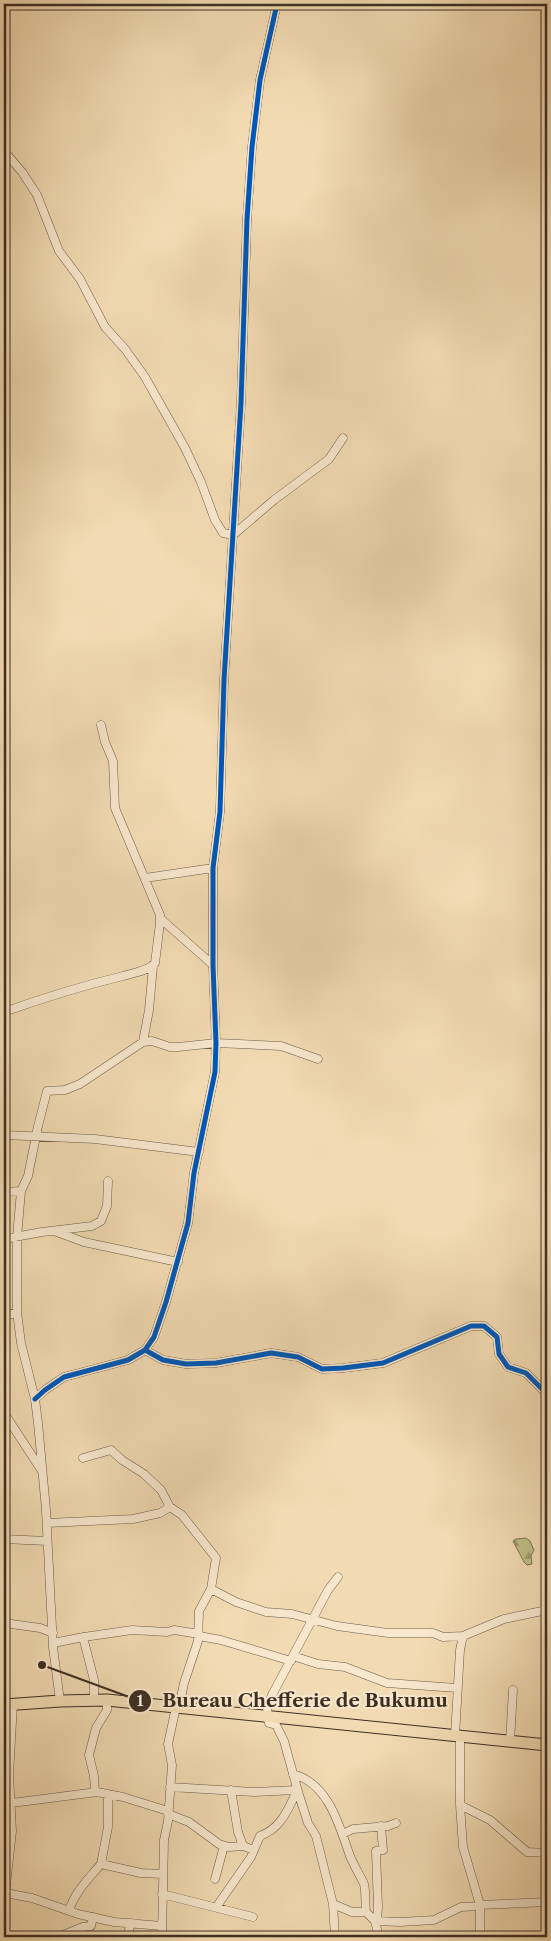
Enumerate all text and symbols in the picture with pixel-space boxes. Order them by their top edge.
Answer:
callout: Bureau Chefferie de Bukumu [128,1684,458,1718]
text: Bureau Chefferie de Bukumu [162,1689,448,1712]
text: 1 [137,1691,144,1710]

